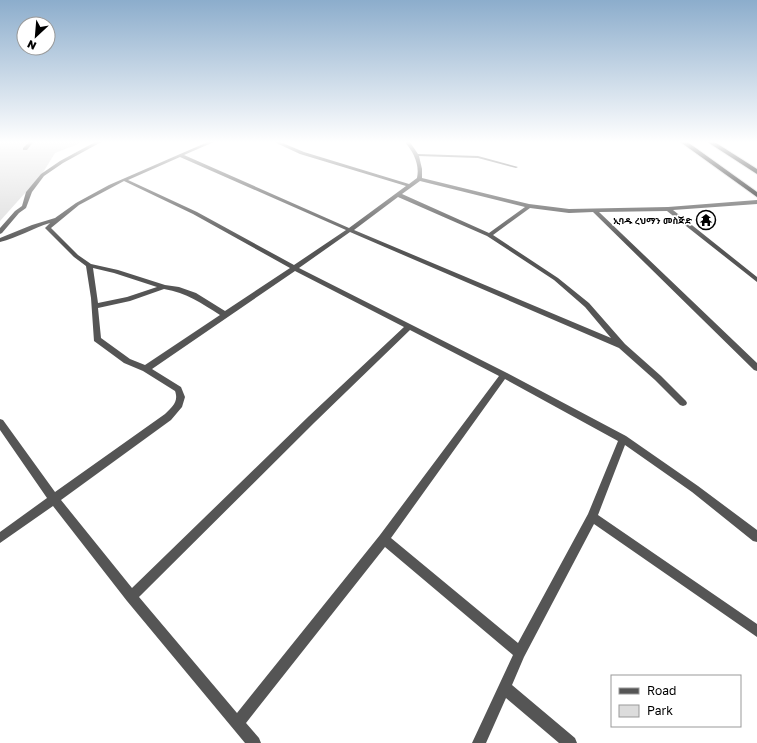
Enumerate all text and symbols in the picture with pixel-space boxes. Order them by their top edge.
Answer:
north arrow [16,16,56,56]
text: N [25,38,38,53]
temple icon: ኢባዱ ረህማን መስጅድ [695,209,717,231]
place label: ኢባዱ ረህማን መስጅድ [613,215,692,226]
legend [611,675,741,727]
text: Road [647,683,676,698]
text: Park [647,703,673,718]

